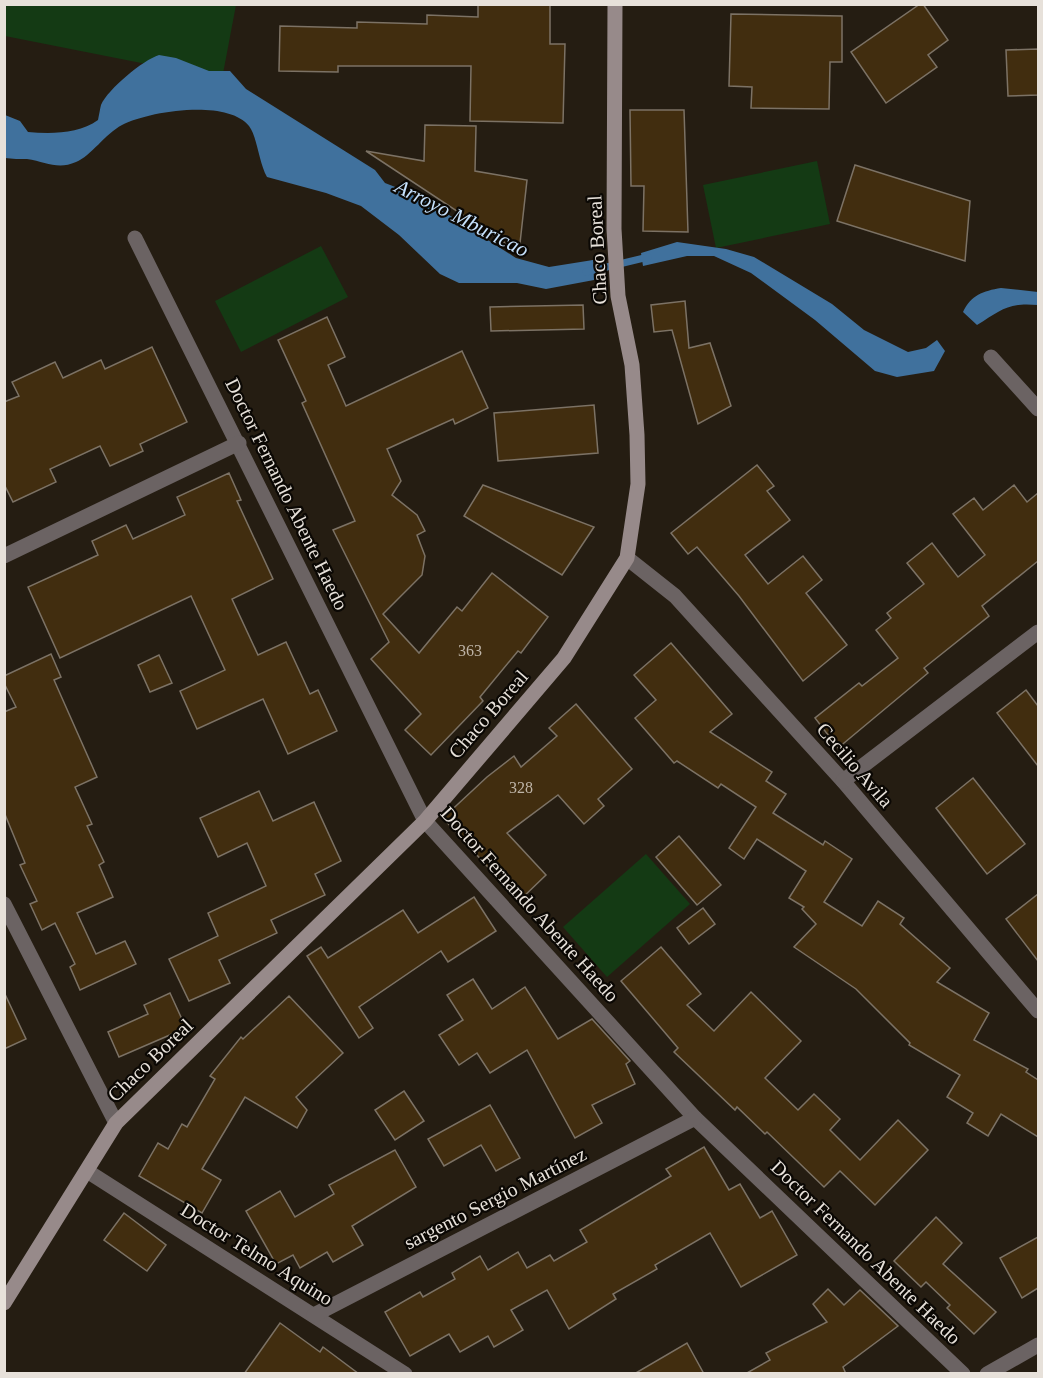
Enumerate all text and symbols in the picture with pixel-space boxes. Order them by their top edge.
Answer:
water label: Arroyo Mburicao [389,173,533,262]
street label: Chaco Boreal [583,194,611,305]
street label: Doctor Fernando Abente Haedo [221,375,353,613]
house number: 363 [458,642,482,659]
street label: Chaco Boreal [444,665,532,763]
street label: Cecilio Avila [812,718,898,812]
house number: 328 [509,779,533,796]
street label: Doctor Fernando Abente Haedo [437,802,623,1006]
street label: Chaco Boreal [103,1014,197,1106]
street label: sargento Sergio Martínez [400,1142,590,1254]
street label: Doctor Fernando Abente Haedo [767,1156,965,1348]
street label: Doctor Telmo Aquino [176,1198,337,1311]

